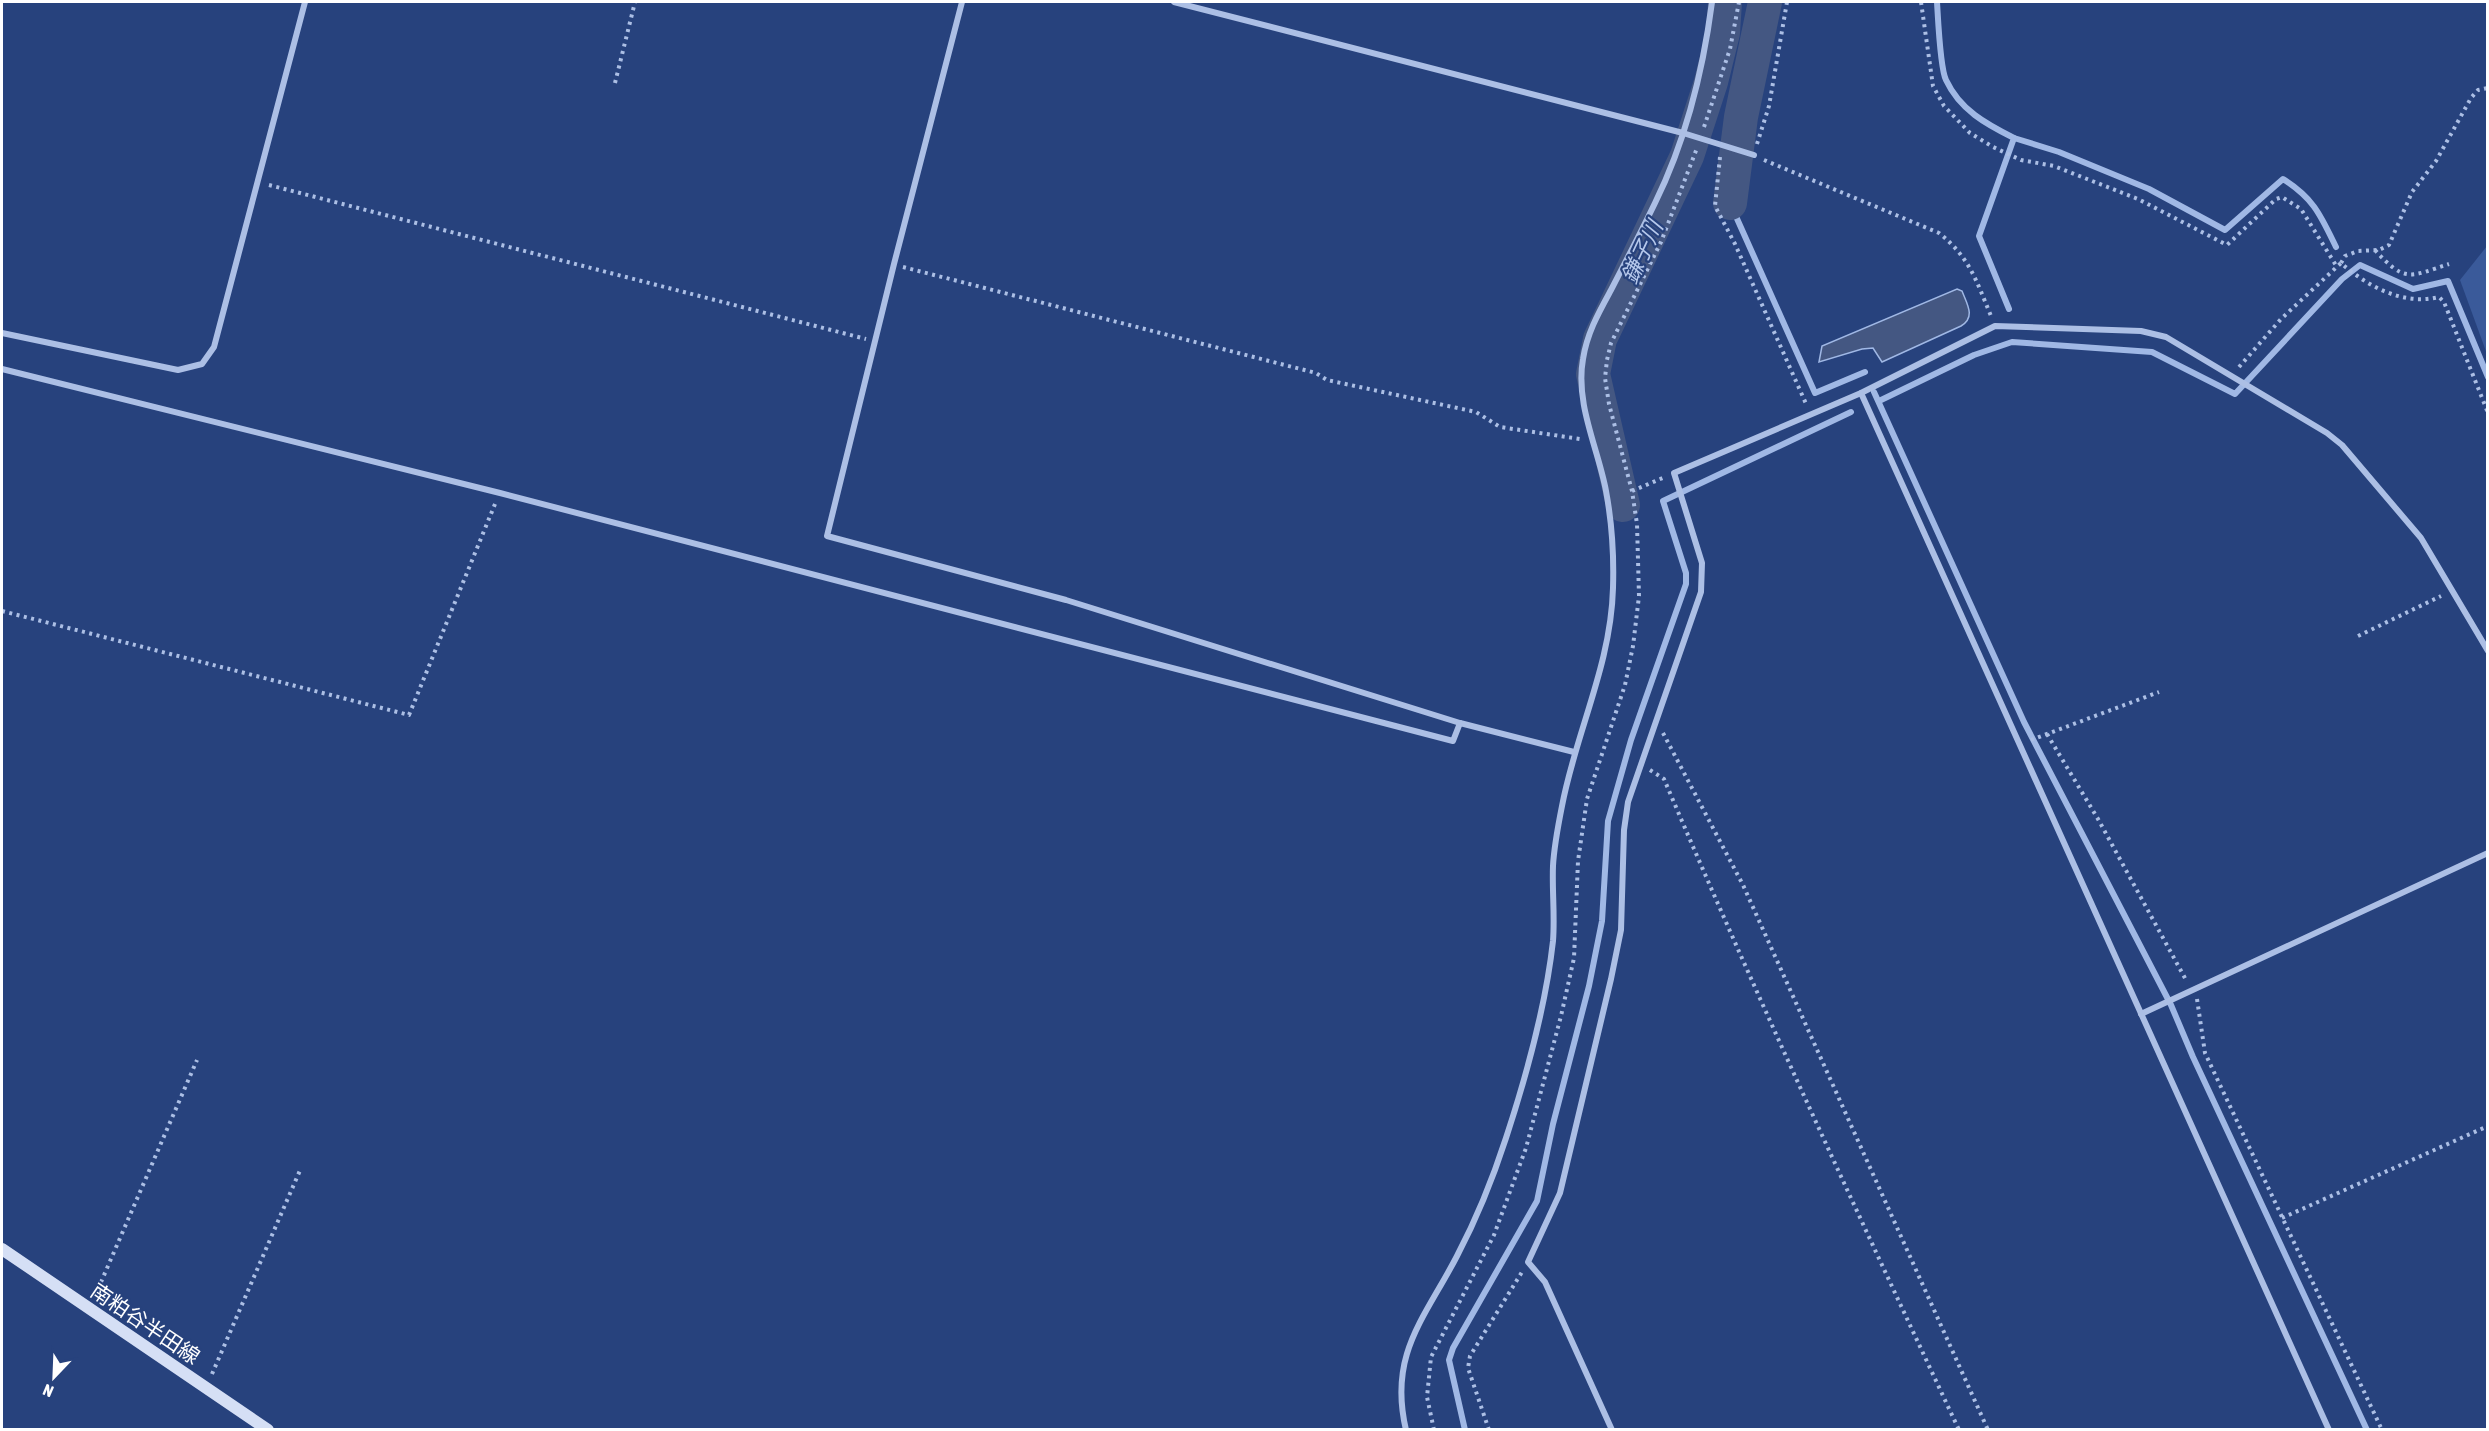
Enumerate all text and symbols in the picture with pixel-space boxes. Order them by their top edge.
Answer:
water label: 鎌子川 [1616,215,1669,287]
street label: 南粕谷半田線 [87,1278,204,1368]
north arrow [24,1347,84,1407]
text: N [40,1381,56,1401]

